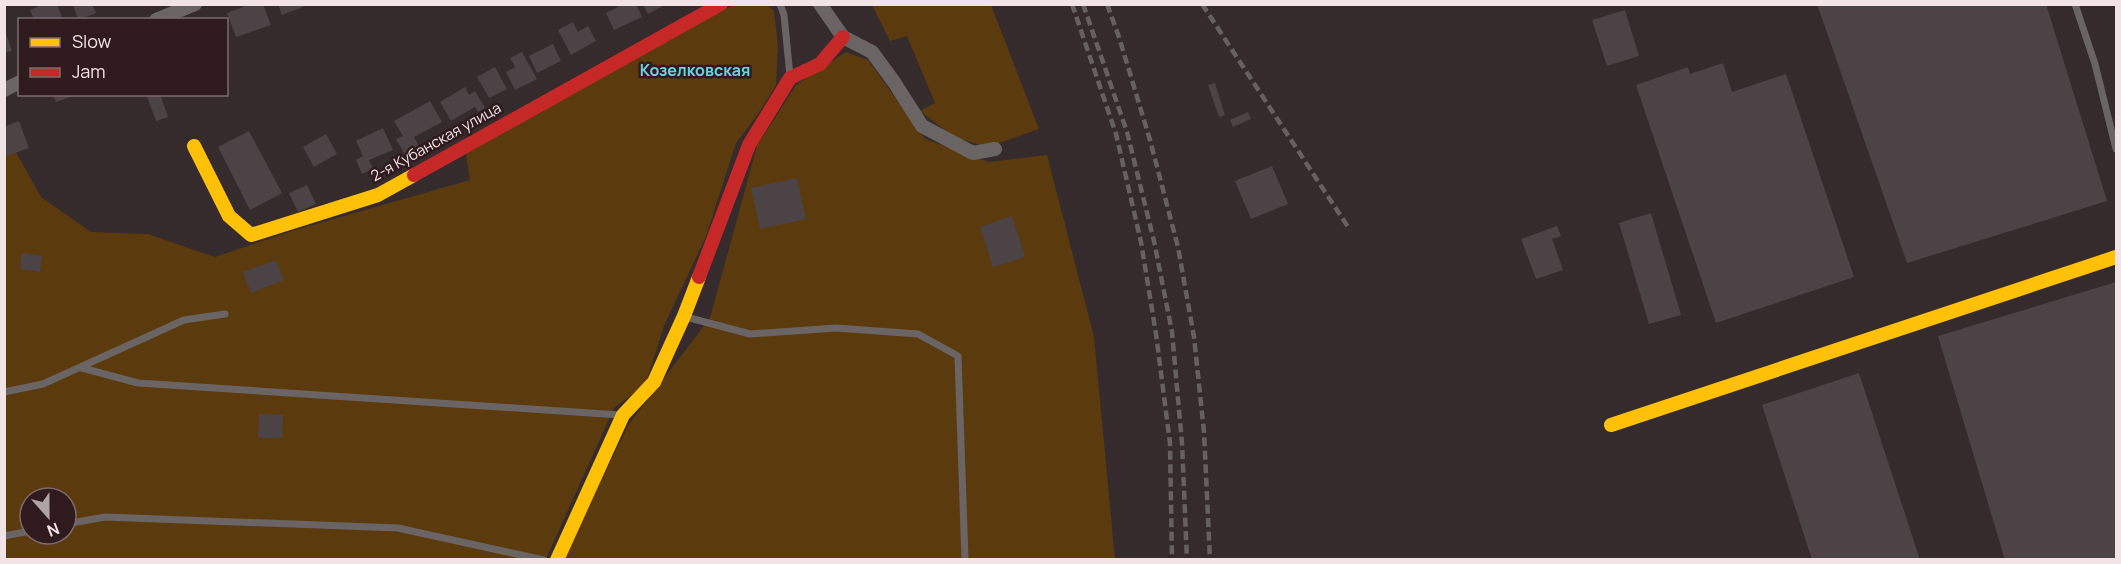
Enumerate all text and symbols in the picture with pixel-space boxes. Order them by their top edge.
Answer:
legend [18,18,228,96]
text: Slow [72,29,112,53]
text: Jam [72,59,106,83]
district label: Козелковская [640,59,750,81]
street label: 2-я Кубанская улица [367,97,505,186]
north arrow [18,486,78,546]
text: N [44,518,63,542]

